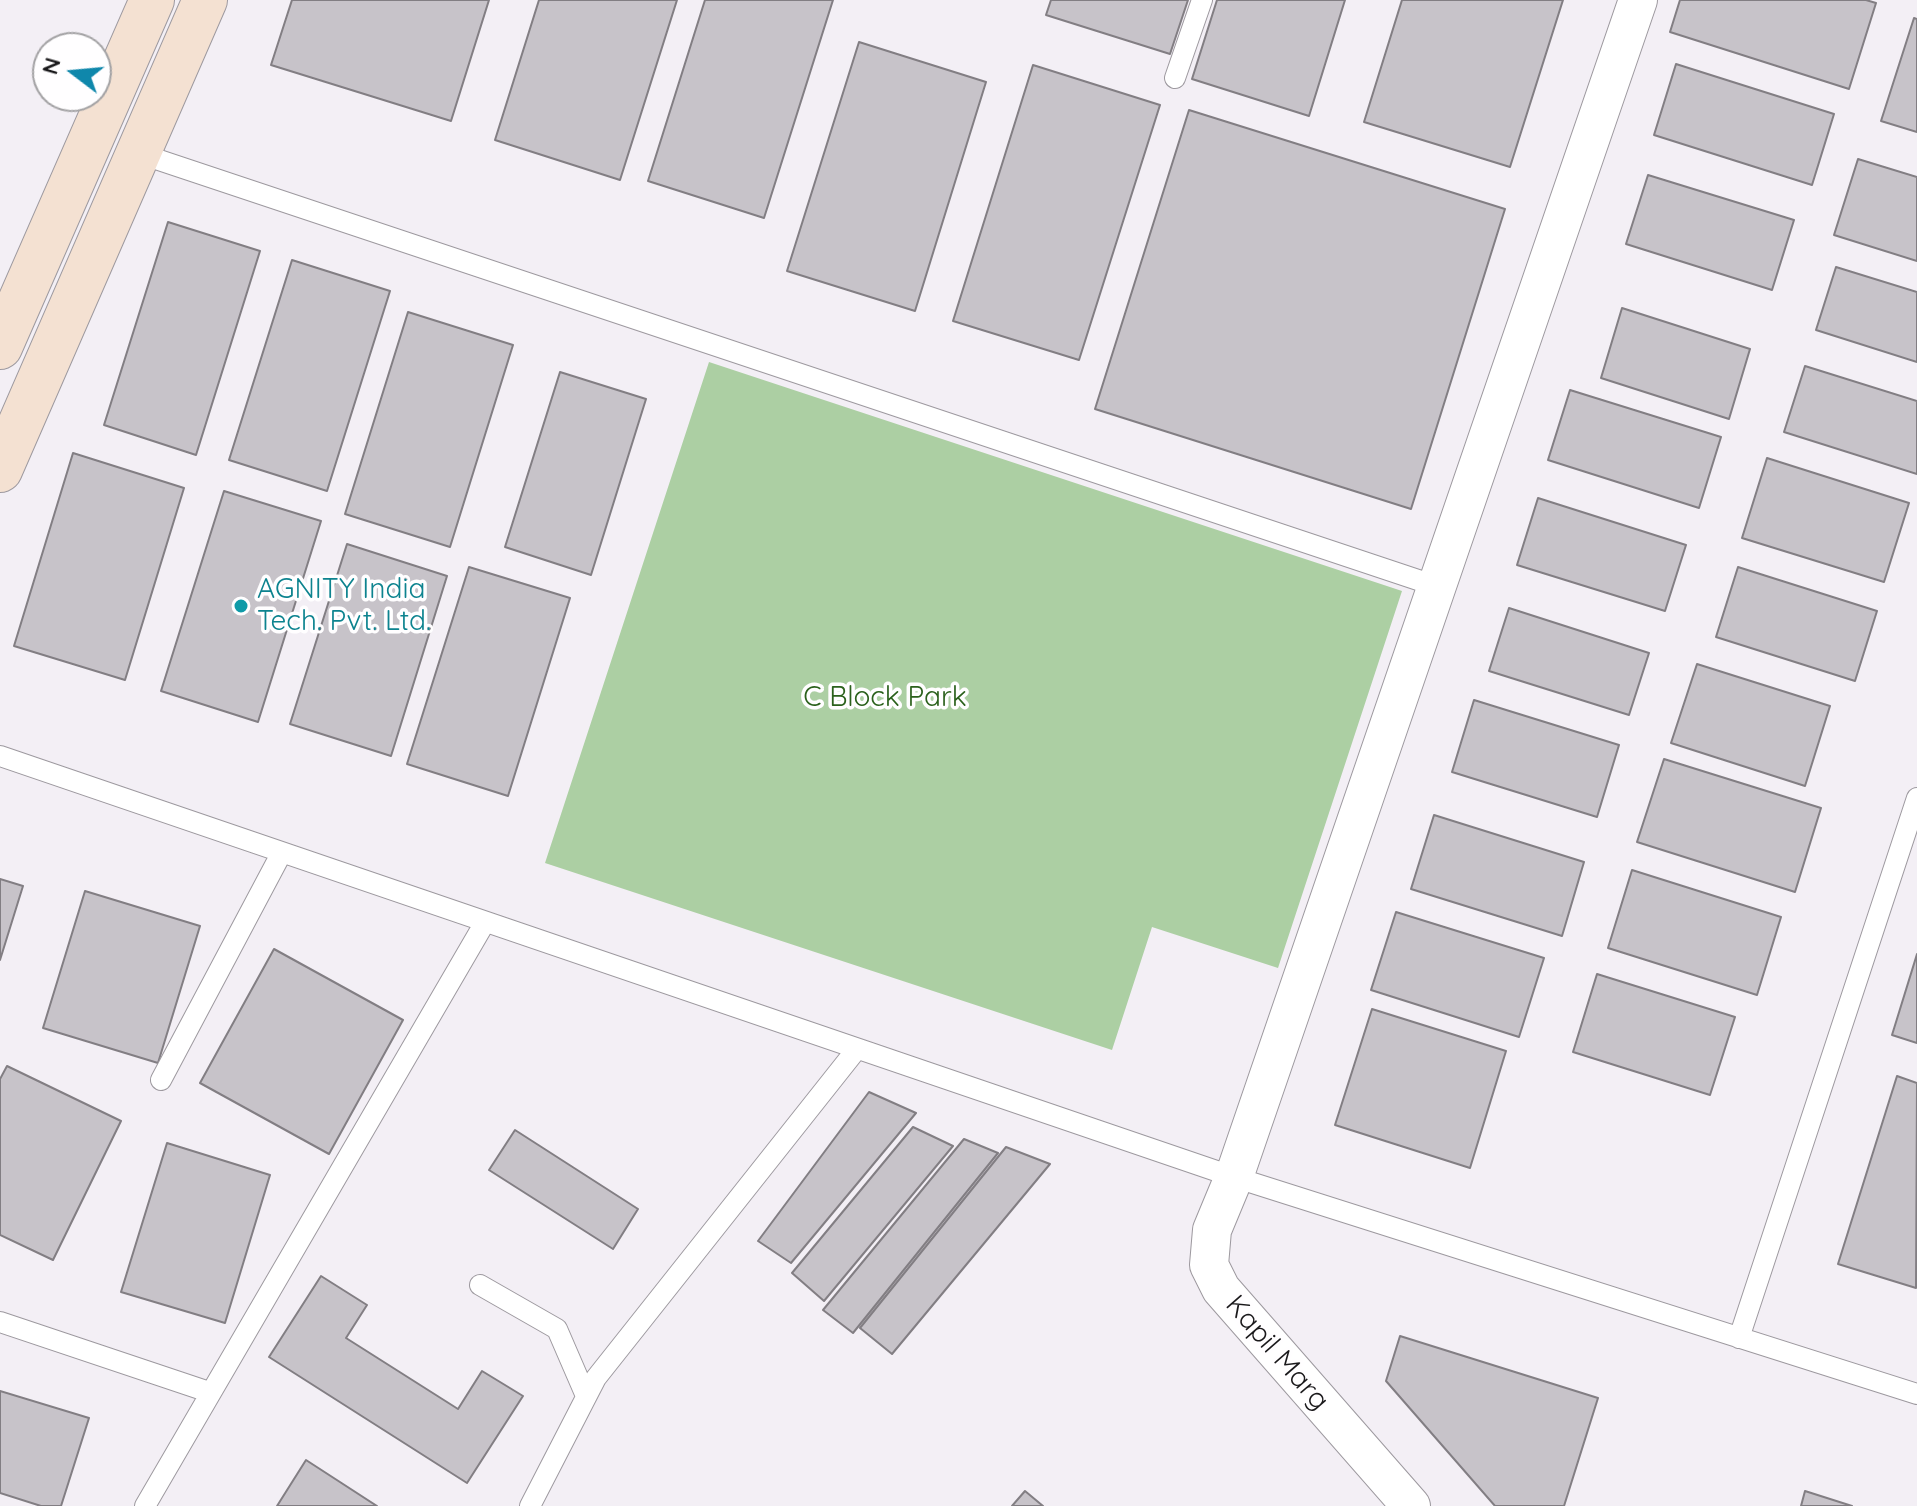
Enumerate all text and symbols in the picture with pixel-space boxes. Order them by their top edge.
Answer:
north arrow [32,32,112,112]
text: N [35,54,67,78]
place label: AGNITY India Tech. Pvt. Ltd. [257,573,431,639]
marker: AGNITY India Tech. Pvt. Ltd. [232,597,250,615]
park label: C Block Park [803,681,967,715]
street label: Kapil Marg [1218,1289,1336,1417]

